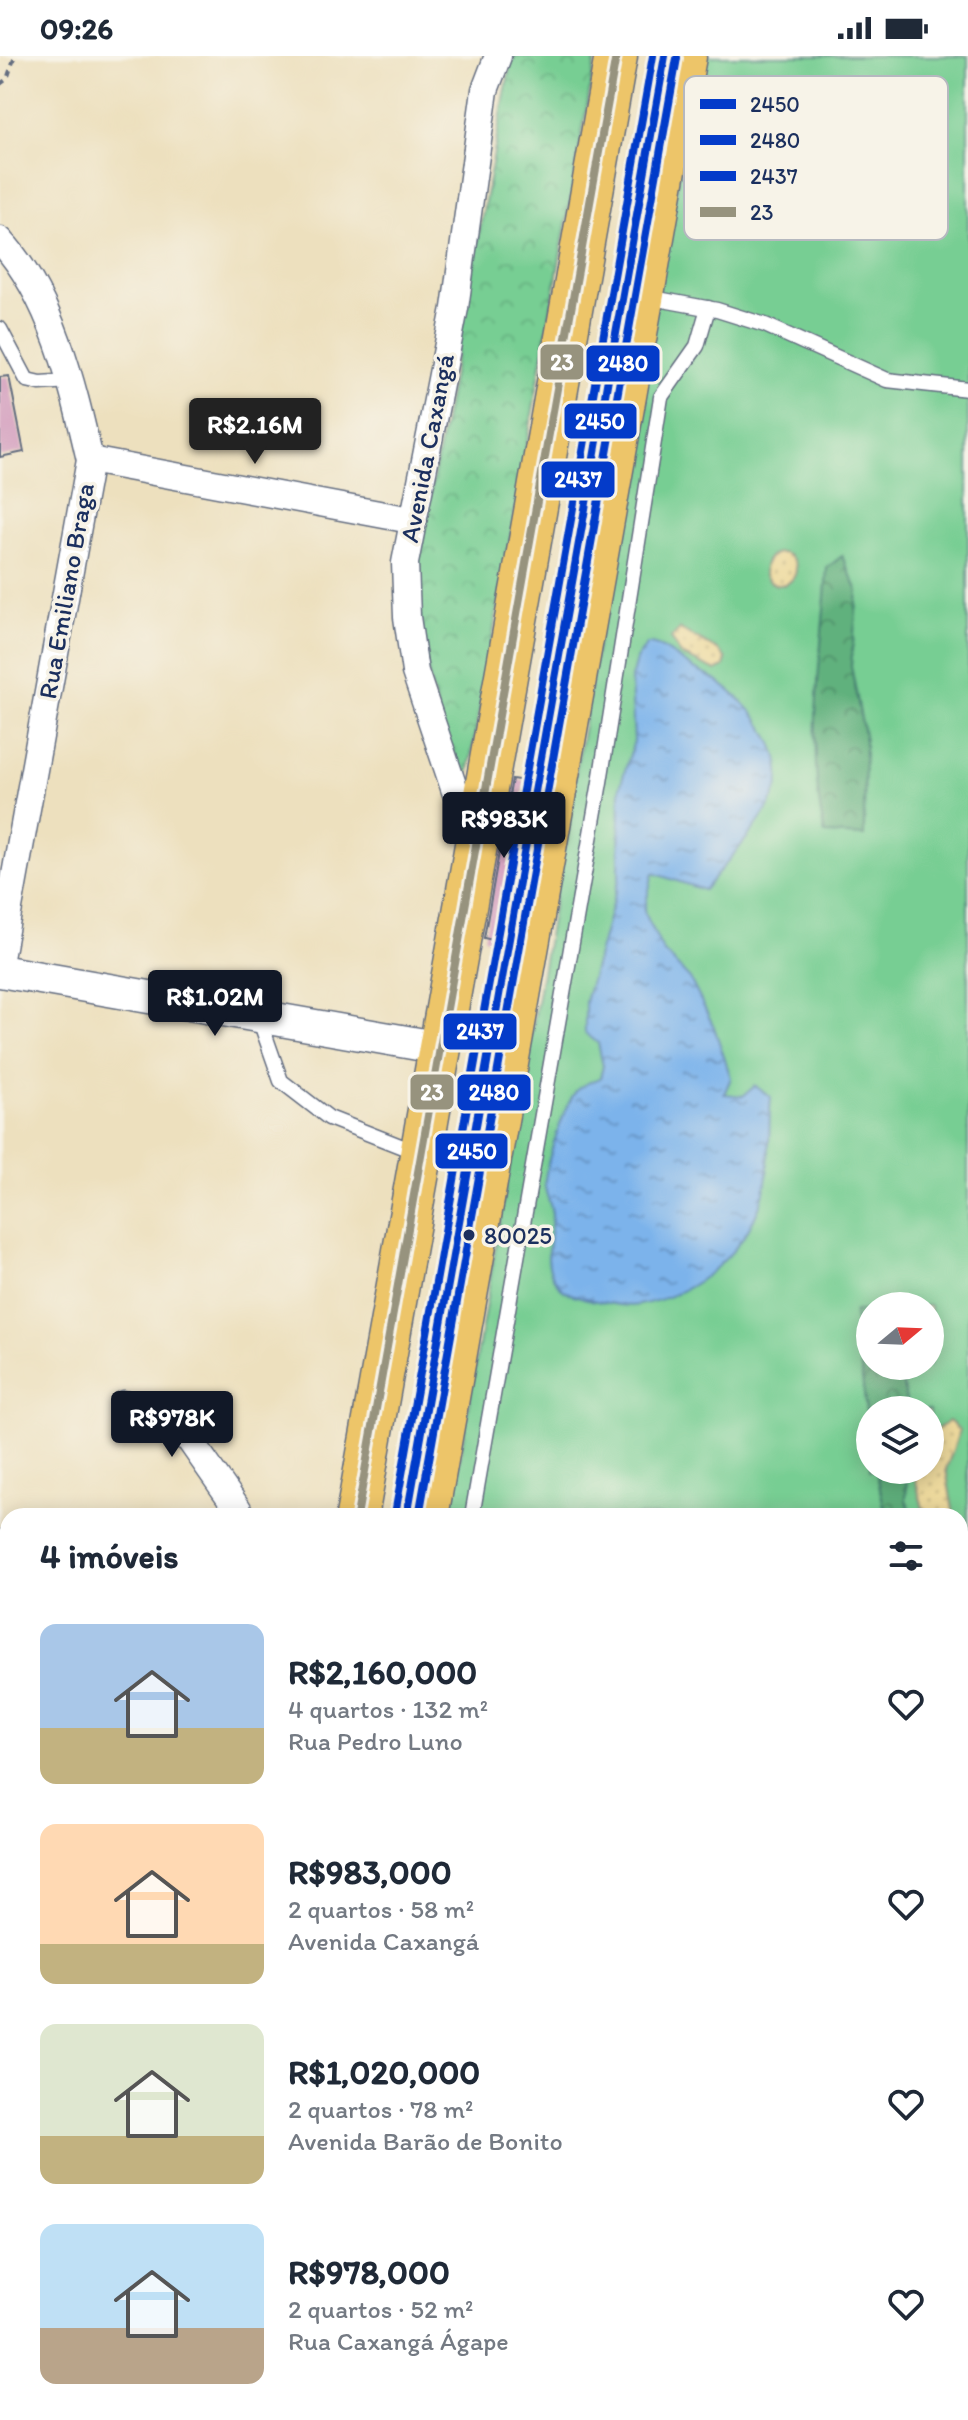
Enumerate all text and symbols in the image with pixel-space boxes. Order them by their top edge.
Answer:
text: 09:26 [40,10,113,47]
legend [684,76,948,240]
text: 2450 [750,91,800,118]
text: 2480 [750,127,800,154]
text: 2437 [750,163,798,190]
text: 23 [750,199,774,226]
line badge: 23 [539,343,585,381]
line badge: 2480 [585,344,661,383]
text: 23 [550,349,574,376]
text: 2480 [598,350,648,377]
street label: Avenida Caxangá [393,351,461,545]
pin: R$2.16M [181,398,329,466]
line badge: 2450 [563,402,638,440]
text: R$2.16M [207,408,303,440]
text: 2450 [575,408,625,435]
line badge: 2437 [540,460,616,499]
text: 2437 [554,466,602,493]
street label: Rua Emiliano Braga [31,480,101,702]
pin: R$983K [439,792,569,860]
text: R$983K [460,802,548,834]
pin: R$1.02M [141,970,289,1038]
text: R$1.02M [166,980,264,1012]
line badge: 2437 [442,1012,518,1051]
text: 2437 [456,1018,504,1045]
line badge: 23 [409,1073,455,1111]
line badge: 2480 [456,1073,532,1112]
text: 23 [420,1079,444,1106]
text: 2480 [469,1079,519,1106]
line badge: 2450 [434,1132,509,1170]
text: 2450 [447,1138,497,1165]
place label: 80025 [484,1221,552,1250]
marker: 80025 [461,1227,477,1243]
north arrow [856,1292,944,1380]
map controls [856,1292,944,1484]
pin: R$978K [107,1391,237,1459]
button: layers [856,1396,944,1484]
text: R$978K [129,1401,215,1433]
icon: filters [884,1534,928,1578]
text: 4 imóveis [40,1536,179,1577]
text: R$2,160,000 [288,1652,477,1693]
icon: home [104,1656,200,1752]
icon: heart [884,1682,928,1726]
text: 4 quartos · 132 m² [288,1693,488,1725]
text: Rua Pedro Luno [288,1725,463,1757]
text: R$983,000 [288,1852,452,1893]
icon: home [104,1856,200,1952]
icon: heart [884,1882,928,1926]
text: 2 quartos · 58 m² [288,1893,474,1925]
text: Avenida Caxangá [288,1925,479,1957]
text: R$1,020,000 [288,2052,480,2093]
icon: home [104,2056,200,2152]
icon: heart [884,2082,928,2126]
text: 2 quartos · 78 m² [288,2093,473,2125]
text: Avenida Barão de Bonito [288,2125,563,2157]
text: R$978,000 [288,2252,450,2293]
icon: home [104,2256,200,2352]
icon: heart [884,2282,928,2326]
text: 2 quartos · 52 m² [288,2293,473,2325]
text: Rua Caxangá Ágape [288,2325,509,2357]

